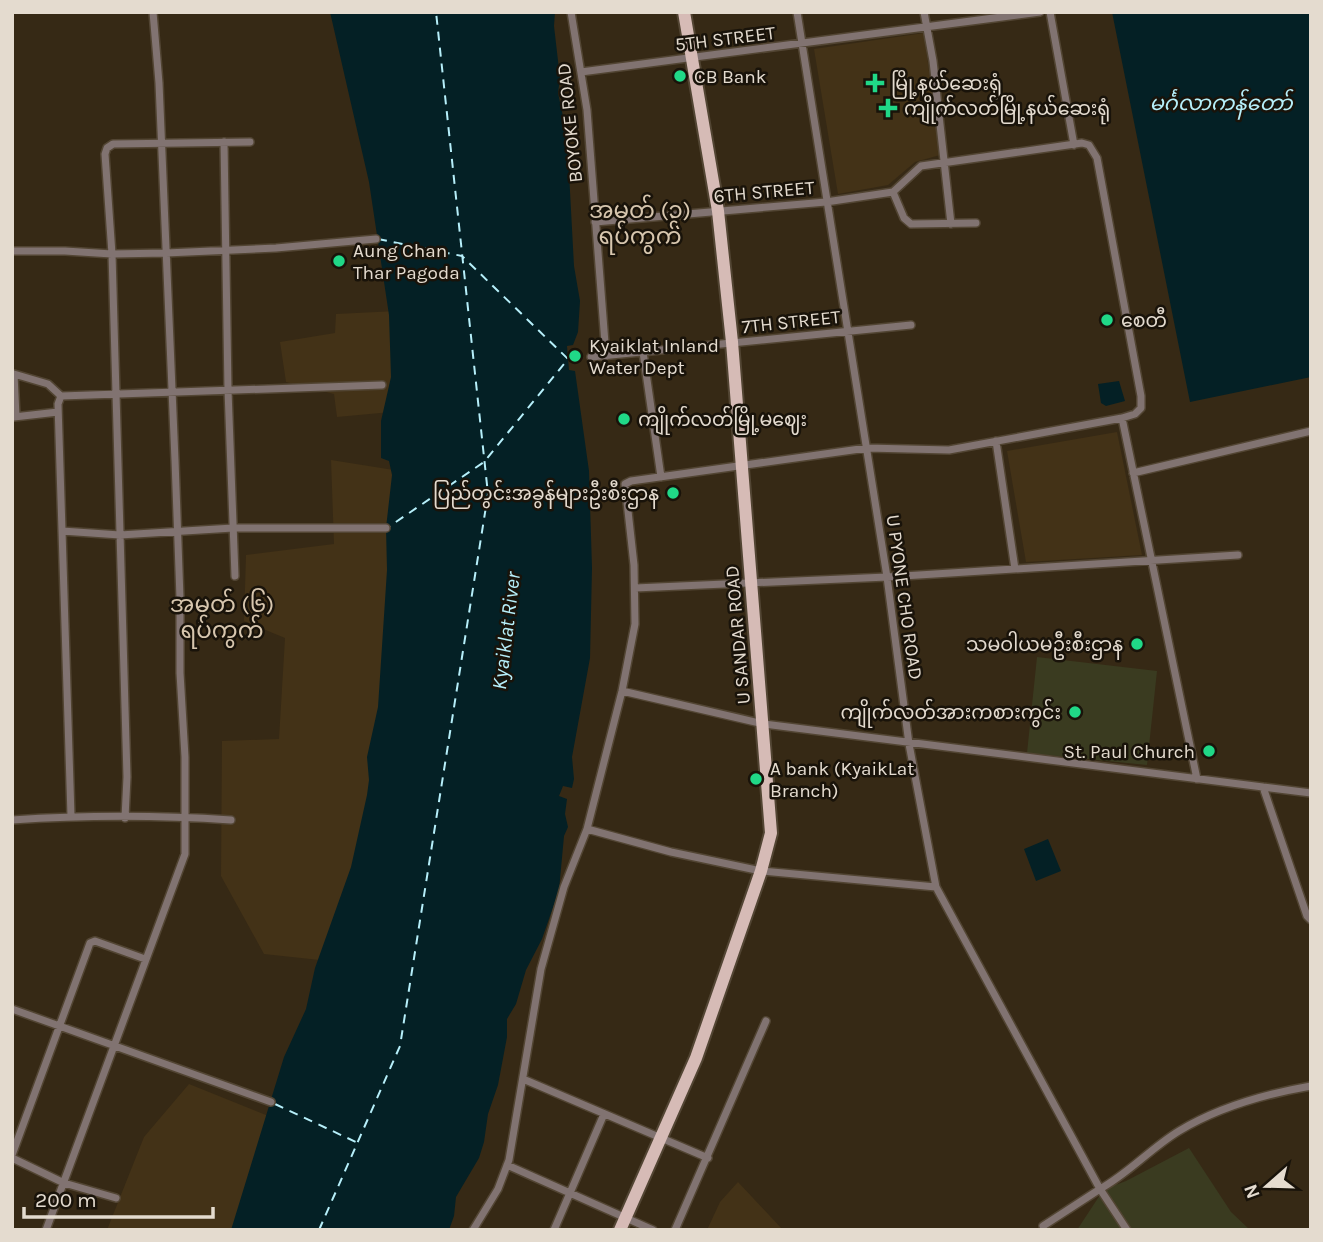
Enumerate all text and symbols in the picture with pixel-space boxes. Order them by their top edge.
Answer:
street label: 5TH STREET [674,22,777,56]
street label: BOYOKE ROAD [553,62,587,184]
place label: CB Bank [694,66,767,88]
marker: CB Bank [672,68,688,84]
place label: မြို့နယ်ဆေးရုံ [891,69,1002,100]
marker: မြို့နယ်ဆေးရုံ [865,73,885,93]
water label: မင်္ဂလာကန်တော် [1149,88,1294,120]
place label: ကျိုက်လတ်မြို့နယ်ဆေးရုံ [904,94,1110,125]
marker: ကျိုက်လတ်မြို့နယ်ဆေးရုံ [878,98,898,118]
street label: 6TH STREET [713,177,816,207]
district label: အမှတ် (၃) ရပ်ကွက် [589,194,691,255]
place label: Aung Chan Thar Pagoda [353,240,460,284]
marker: Aung Chan Thar Pagoda [331,253,347,269]
street label: 7TH STREET [741,306,842,338]
place label: စေတီ [1121,306,1167,332]
marker: စေတီ [1099,312,1115,328]
place label: Kyaiklat Inland Water Dept [589,335,719,379]
marker: Kyaiklat Inland Water Dept [567,348,583,364]
place label: ကျိုက်လတ်မြို့မဈေး [638,405,807,435]
marker: ကျိုက်လတ်မြို့မဈေး [616,411,632,427]
place label: ပြည်တွင်းအခွန်များဦးစီးဌာန [433,479,659,509]
marker: ပြည်တွင်းအခွန်များဦးစီးဌာန [665,485,681,501]
street label: U PYONE CHO ROAD [882,513,926,681]
street label: U SANDAR ROAD [721,565,755,705]
water label: Kyaiklat River [487,570,525,691]
district label: အမှတ် (၆) ရပ်ကွက် [170,588,274,649]
place label: သမဝါယမဦးစီးဌာန [966,630,1123,660]
marker: သမဝါယမဦးစီးဌာန [1129,636,1145,652]
place label: ကျိုက်လတ်အားကစားကွင်း [841,698,1061,728]
marker: ကျိုက်လတ်အားကစားကွင်း [1067,704,1083,720]
place label: St. Paul Church [1063,741,1195,763]
marker: St. Paul Church [1201,743,1217,759]
place label: A bank (KyaikLat Branch) [770,758,914,802]
marker: A bank (KyaikLat Branch) [748,771,764,787]
north arrow [1232,1151,1302,1221]
scale bar [24,1176,214,1220]
text: N [1239,1181,1265,1202]
text: 200 m [35,1188,97,1212]

